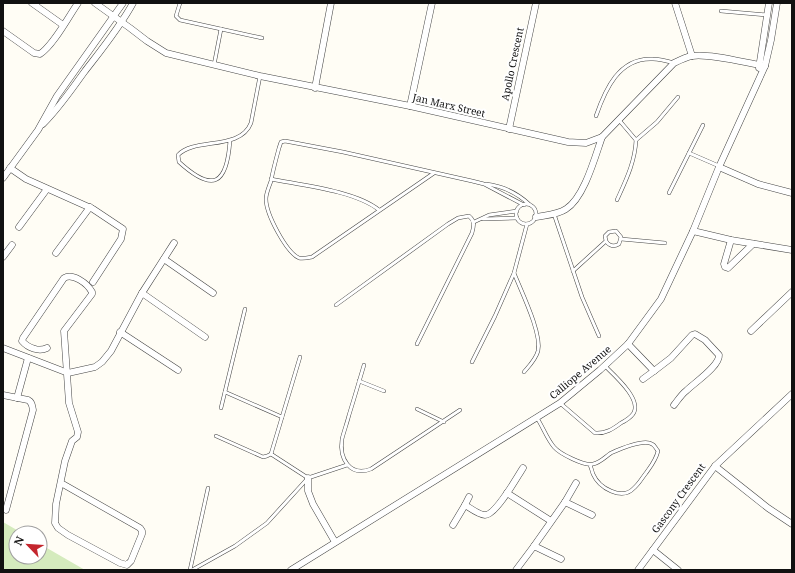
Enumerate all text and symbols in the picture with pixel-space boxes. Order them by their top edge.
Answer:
street label: Apollo Crescent [497,26,527,102]
street label: Jan Marx Street [410,90,487,120]
street label: Calliope Avenue [546,342,614,402]
street label: Gascony Crescent [648,460,708,536]
north arrow [8,525,48,565]
text: N [10,533,27,548]

